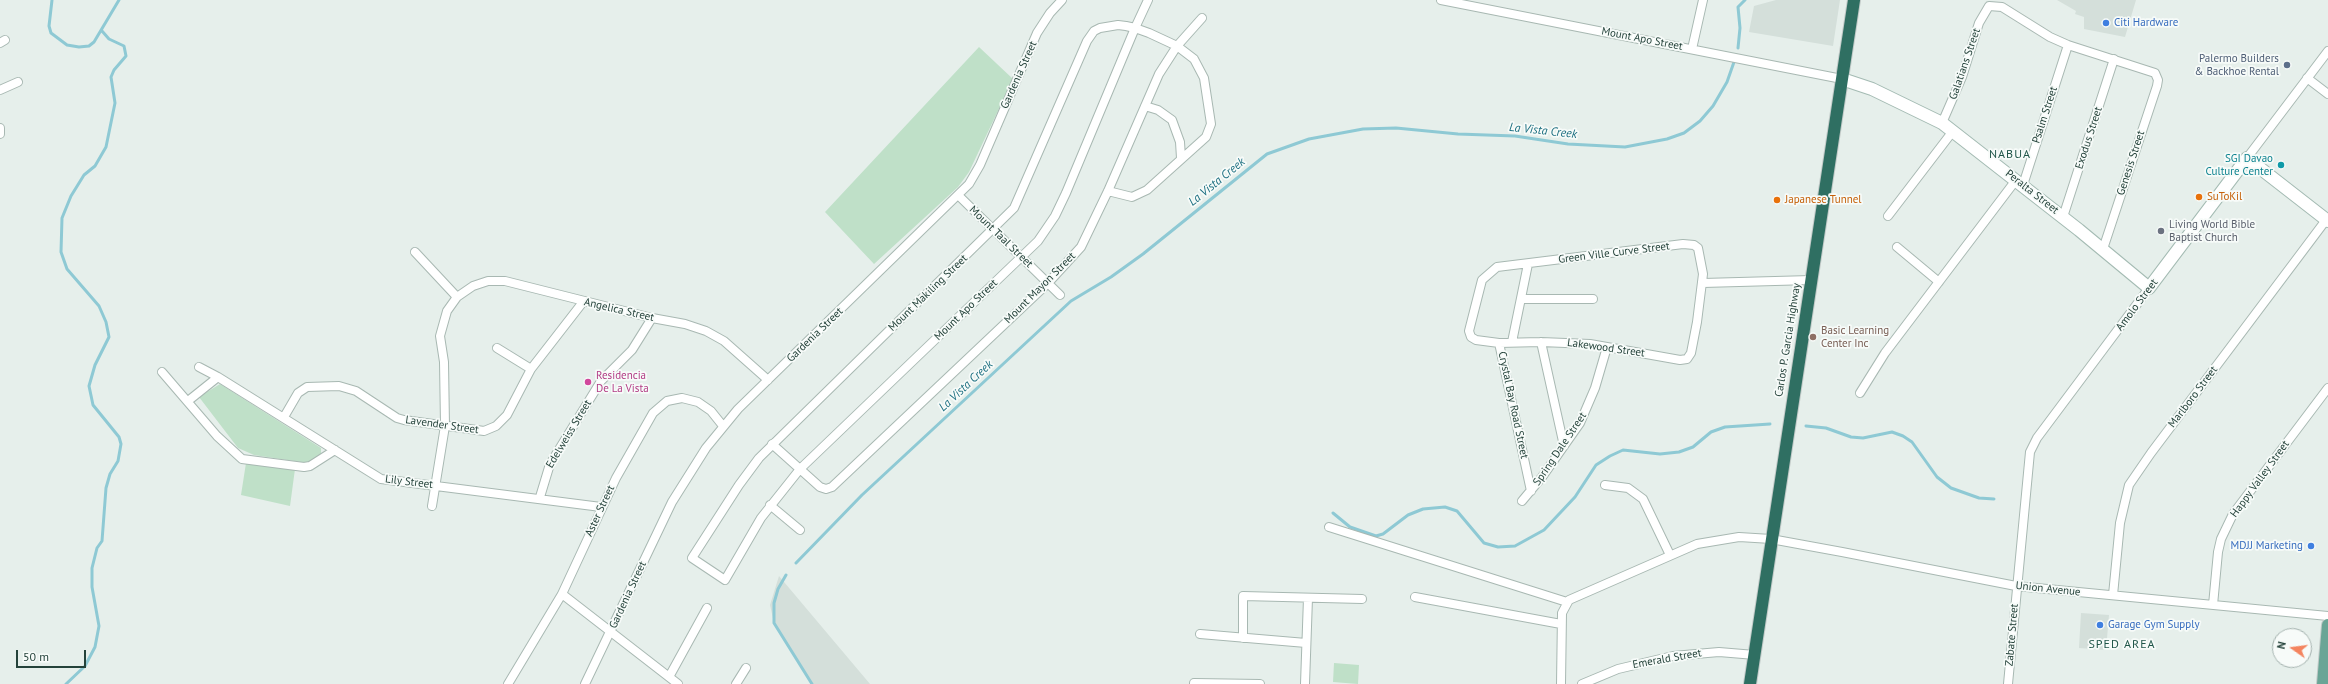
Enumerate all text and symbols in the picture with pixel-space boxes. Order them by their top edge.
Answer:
place label: Citi Hardware [2114,16,2178,30]
marker: Citi Hardware [2101,18,2111,28]
street label: Mount Apo Street [1600,25,1684,53]
street label: Galatians Street [1947,27,1983,101]
street label: Gardenia Street [998,39,1040,111]
place label: Palermo Builders & Backhoe Rental [2195,52,2279,78]
marker: Palermo Builders & Backhoe Rental [2282,60,2292,70]
street label: Psalm Street [2030,85,2060,145]
street label: Exodus Street [2073,105,2105,171]
water label: La Vista Creek [1508,120,1578,142]
street label: Genesis Street [2114,129,2148,197]
district label: NABUA [1989,148,2031,162]
place label: SGI Davao Culture Center [2205,152,2273,178]
water label: La Vista Creek [1186,155,1248,209]
marker: SGI Davao Culture Center [2276,160,2286,170]
street label: Peralta Street [2003,167,2061,217]
place label: SuToKil [2207,190,2242,204]
marker: SuToKil [2194,192,2204,202]
place label: Japanese Tunnel [1785,193,1862,207]
marker: Japanese Tunnel [1772,195,1782,205]
street label: Mount Taal Street [966,203,1036,271]
place label: Living World Bible Baptist Church [2169,218,2255,244]
marker: Living World Bible Baptist Church [2156,226,2166,236]
street label: Green Ville Curve Street [1558,240,1670,266]
street label: Mount Mayon Street [1002,250,1078,326]
street label: Mount Makiling Street [886,252,970,334]
street label: Mount Apo Street [932,277,1000,343]
street label: Amolo Street [2113,277,2161,333]
street label: Carlos P. Garcia Highway [1772,282,1804,398]
street label: Angelica Street [583,296,655,324]
street label: Gardenia Street [784,305,846,365]
place label: Basic Learning Center Inc [1821,324,1889,350]
marker: Basic Learning Center Inc [1808,332,1818,342]
street label: Lakewood Street [1566,336,1646,360]
street label: Crystal Bay Road Street [1495,350,1531,460]
water label: La Vista Creek [936,357,996,415]
street label: Marlboro Street [2166,364,2220,430]
place label: Residencia De La Vista [596,369,649,395]
marker: Residencia De La Vista [583,377,593,387]
street label: Edelweiss Street [543,397,595,471]
street label: Spring Dale Street [1531,410,1589,488]
street label: Lavender Street [404,413,480,437]
street label: Happy Valley Street [2228,438,2292,520]
street label: Lily Street [384,473,434,491]
street label: Aster Street [582,483,618,539]
place label: MDJJ Marketing [2231,539,2303,553]
marker: MDJJ Marketing [2306,541,2316,551]
street label: Gardenia Street [607,559,649,631]
street label: Union Avenue [2015,579,2081,599]
street label: Zabate Street [2003,603,2021,667]
place label: Garage Gym Supply [2108,618,2200,632]
marker: Garage Gym Supply [2095,620,2105,630]
north arrow [2272,628,2312,668]
district label: SPED AREA [2088,638,2156,652]
text: N [2274,640,2289,651]
scale bar [18,642,88,668]
street label: Emerald Street [1631,646,1703,672]
text: 50 m [23,649,49,664]

